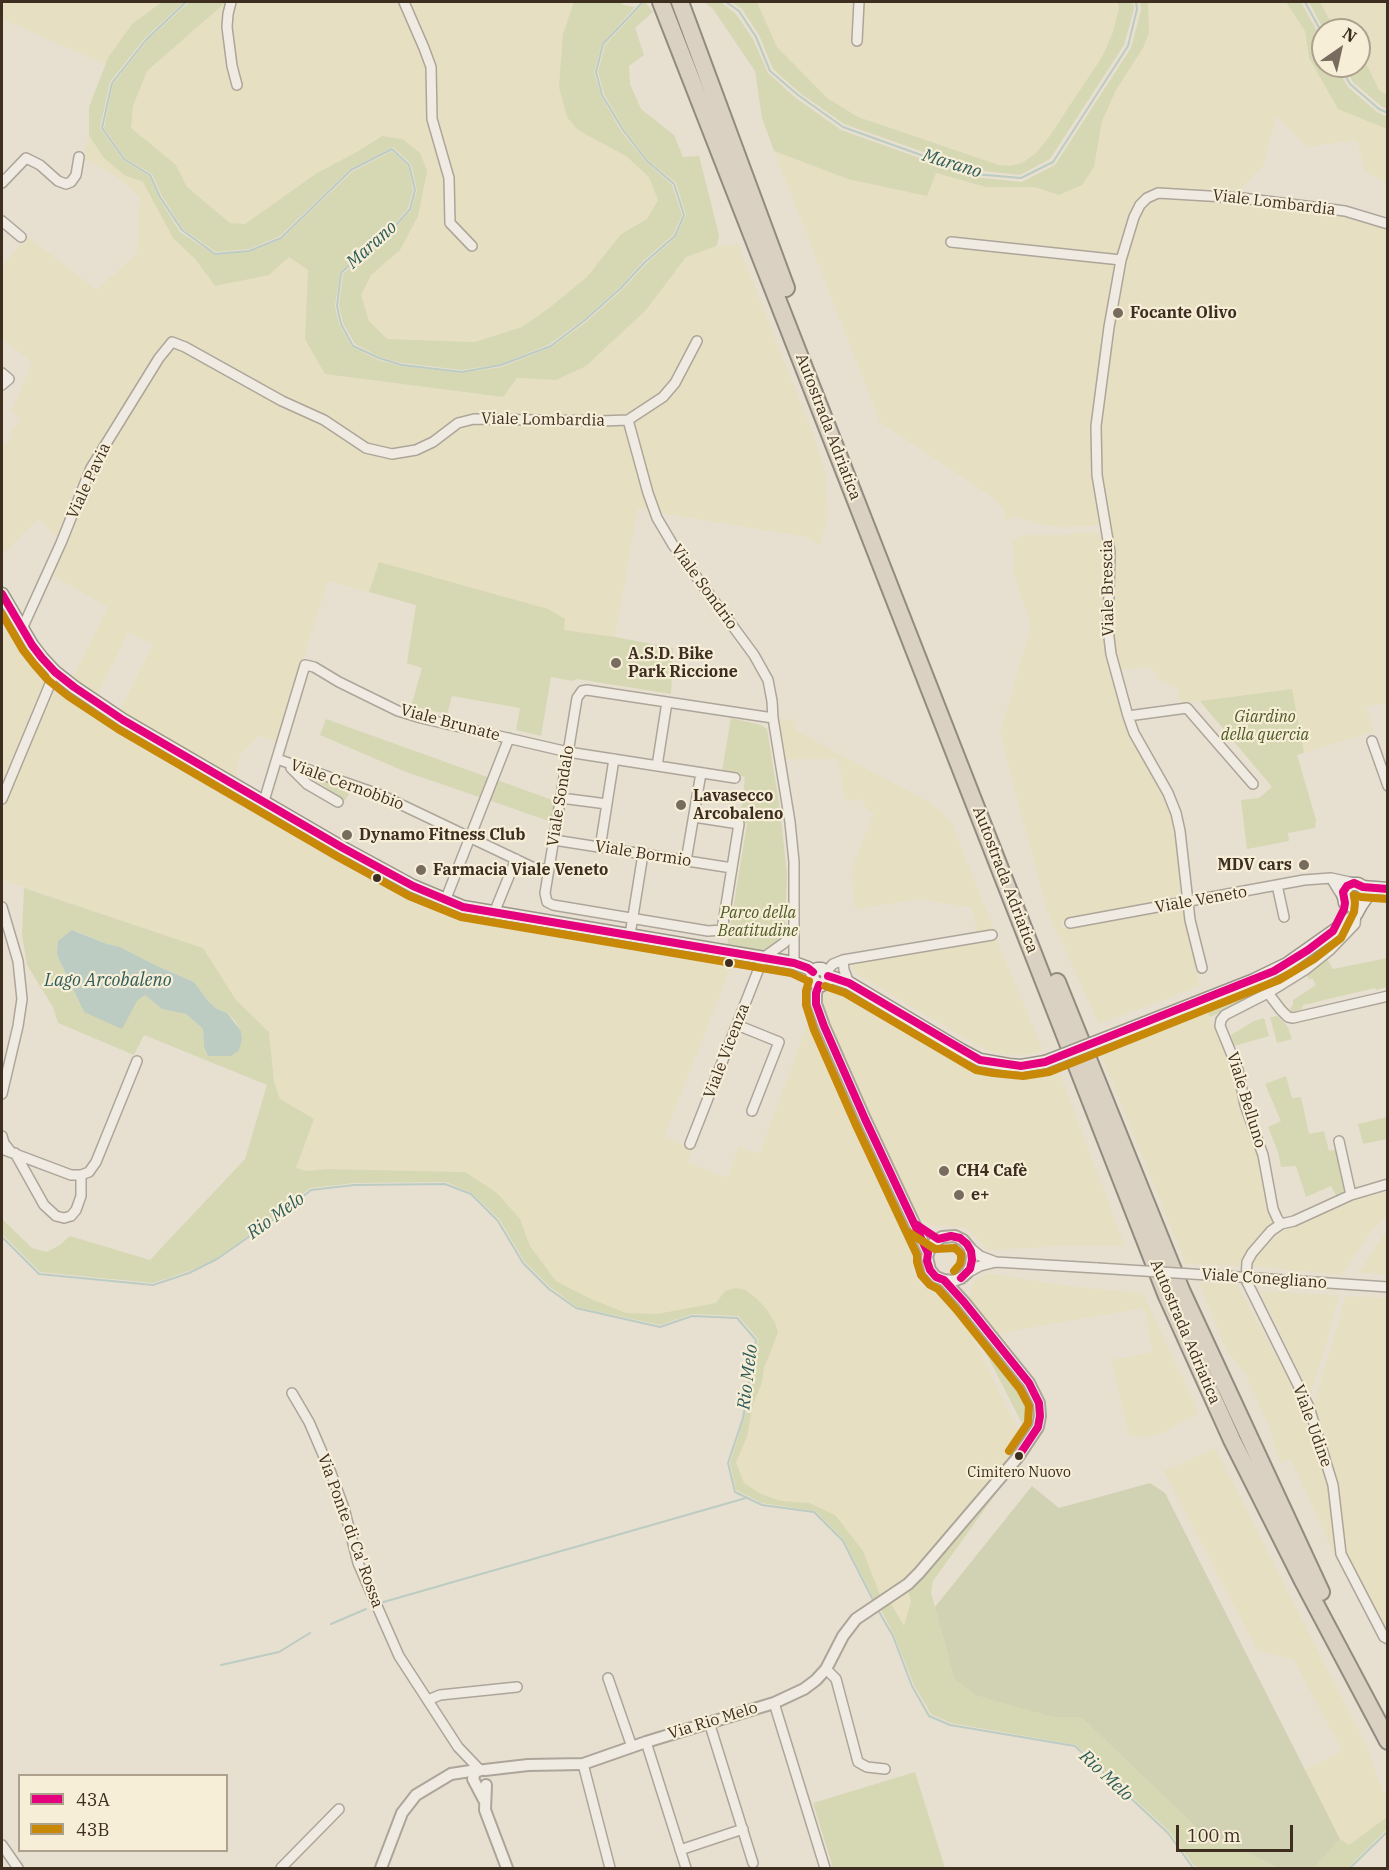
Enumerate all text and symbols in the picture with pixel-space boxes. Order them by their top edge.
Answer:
north arrow [1311,18,1371,78]
text: N [1339,23,1361,47]
water label: Marano [920,145,984,183]
street label: Viale Lombardia [1211,186,1337,220]
water label: Marano [342,217,402,273]
place label: Focante Olivo [1130,303,1237,323]
marker: Focante Olivo [1111,306,1125,320]
street label: Autostrada Adriatica [791,351,865,503]
street label: Viale Lombardia [481,409,605,431]
street label: Viale Pavia [63,440,115,522]
street label: Viale Brescia [1098,539,1118,637]
street label: Viale Sondrio [667,541,741,633]
place label: A.S.D. Bike Park Riccione [628,644,738,682]
marker: A.S.D. Bike Park Riccione [609,656,623,670]
street label: Viale Brunate [398,700,502,746]
park label: Giardino della quercia [1221,707,1309,745]
street label: Viale Sondalo [544,744,578,848]
street label: Viale Cernobbio [288,756,406,814]
place label: Lavasecco Arcobaleno [693,786,783,824]
marker: Lavasecco Arcobaleno [674,798,688,812]
street label: Autostrada Adriatica [968,804,1042,956]
place label: Dynamo Fitness Club [359,825,525,845]
marker: Dynamo Fitness Club [340,828,354,842]
street label: Viale Bormio [593,837,693,871]
place label: MDV cars [1218,855,1292,875]
marker: MDV cars [1297,858,1311,872]
place label: Farmacia Viale Veneto [433,860,608,880]
marker: Farmacia Viale Veneto [414,863,428,877]
unlabelled marker [371,872,383,884]
street label: Viale Veneto [1154,882,1248,918]
park label: Parco della Beatitudine [718,903,798,941]
unlabelled marker [723,957,735,969]
water label: Lago Arcobaleno [44,970,172,992]
street label: Viale Vicenza [700,1001,754,1101]
street label: Viale Belluno [1222,1050,1270,1150]
place label: CH4 Cafè [956,1161,1027,1181]
marker: CH4 Cafè [937,1164,951,1178]
place label: e+ [971,1185,990,1205]
water label: Rio Melo [243,1188,309,1244]
marker: e+ [952,1188,966,1202]
street label: Autostrada Adriatica [1146,1257,1224,1407]
street label: Viale Conegliano [1201,1265,1327,1293]
water label: Rio Melo [733,1343,763,1411]
street label: Viale Udine [1288,1382,1336,1470]
marker: Cimitero Nuovo [1013,1450,1025,1462]
street label: Via Ponte di Ca' Rossa [313,1451,387,1611]
place label: Cimitero Nuovo [967,1465,1071,1481]
street label: Via Rio Melo [666,1698,760,1744]
water label: Rio Melo [1075,1746,1137,1806]
legend [18,1774,228,1852]
text: 43A [76,1788,110,1811]
scale bar [1179,1813,1296,1851]
text: 43B [76,1818,110,1841]
text: 100 m [1187,1824,1241,1847]

